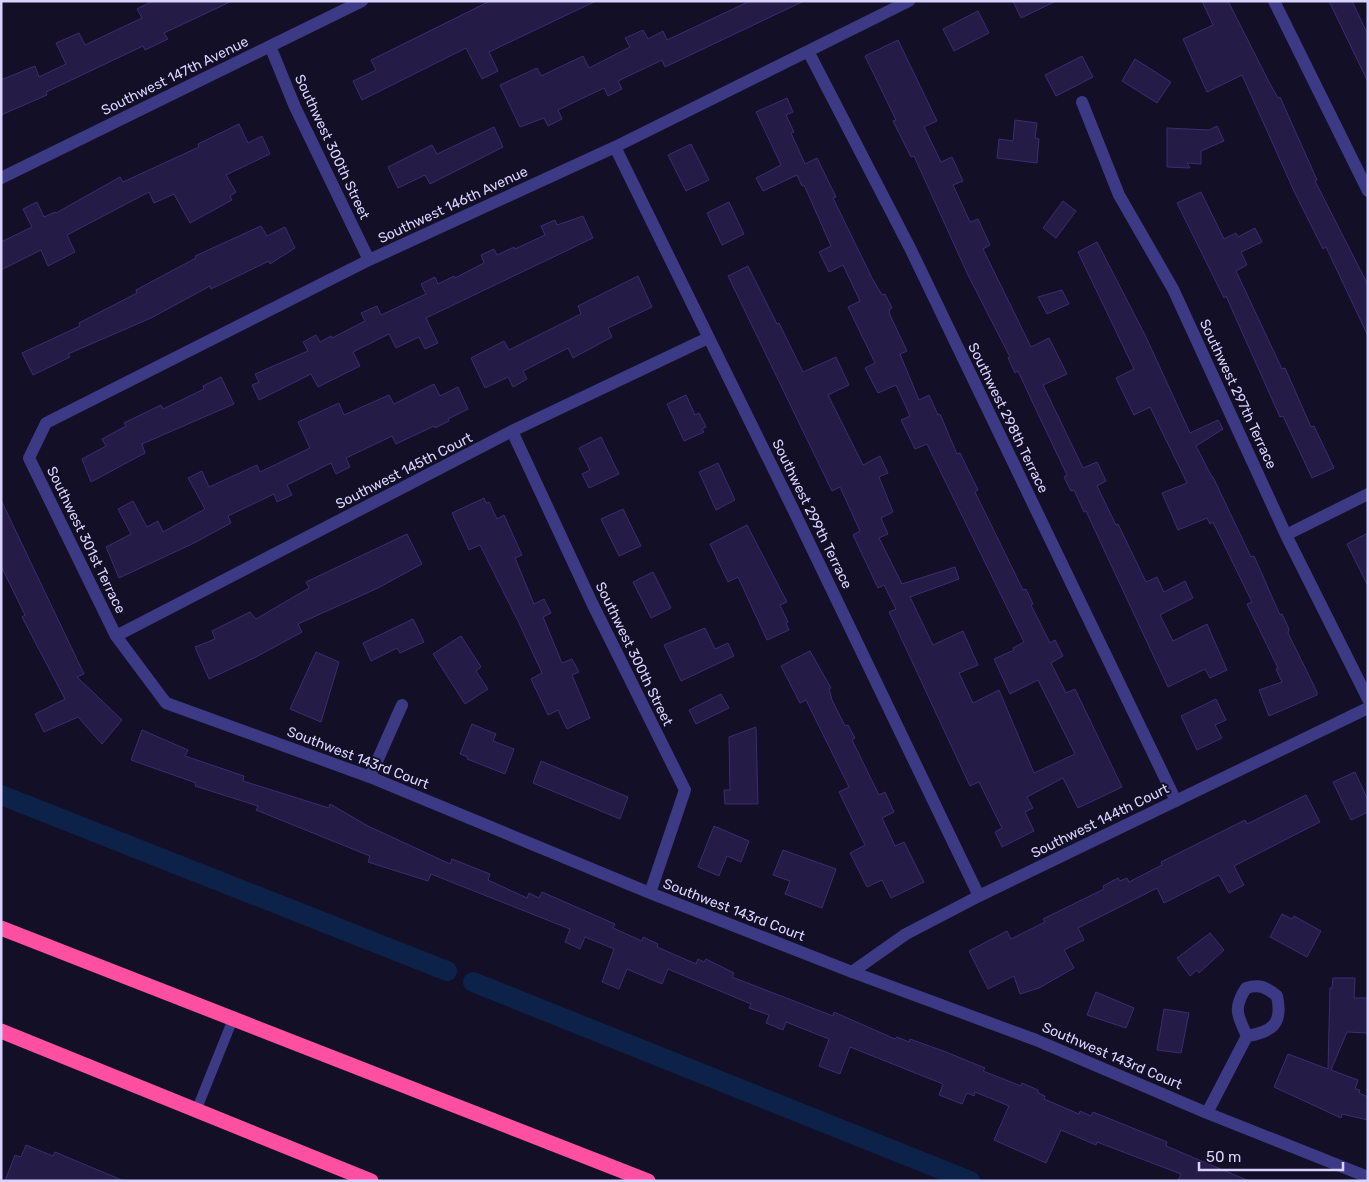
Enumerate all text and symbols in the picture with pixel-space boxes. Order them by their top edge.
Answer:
street label: Southwest 147th Avenue [99,33,252,119]
street label: Southwest 300th Street [291,72,373,223]
street label: Southwest 146th Avenue [375,163,531,247]
street label: Southwest 297th Terrace [1196,316,1280,472]
street label: Southwest 298th Terrace [964,340,1052,496]
street label: Southwest 145th Court [333,429,476,513]
street label: Southwest 299th Terrace [768,436,856,592]
street label: Southwest 301st Terrace [43,464,129,616]
street label: Southwest 300th Street [592,579,677,729]
street label: Southwest 143rd Court [285,723,432,793]
street label: Southwest 144th Court [1028,780,1172,862]
street label: Southwest 143rd Court [661,875,808,945]
street label: Southwest 143rd Court [1039,1019,1185,1093]
scale bar [1199,1140,1343,1172]
text: 50 m [1206,1148,1241,1166]

